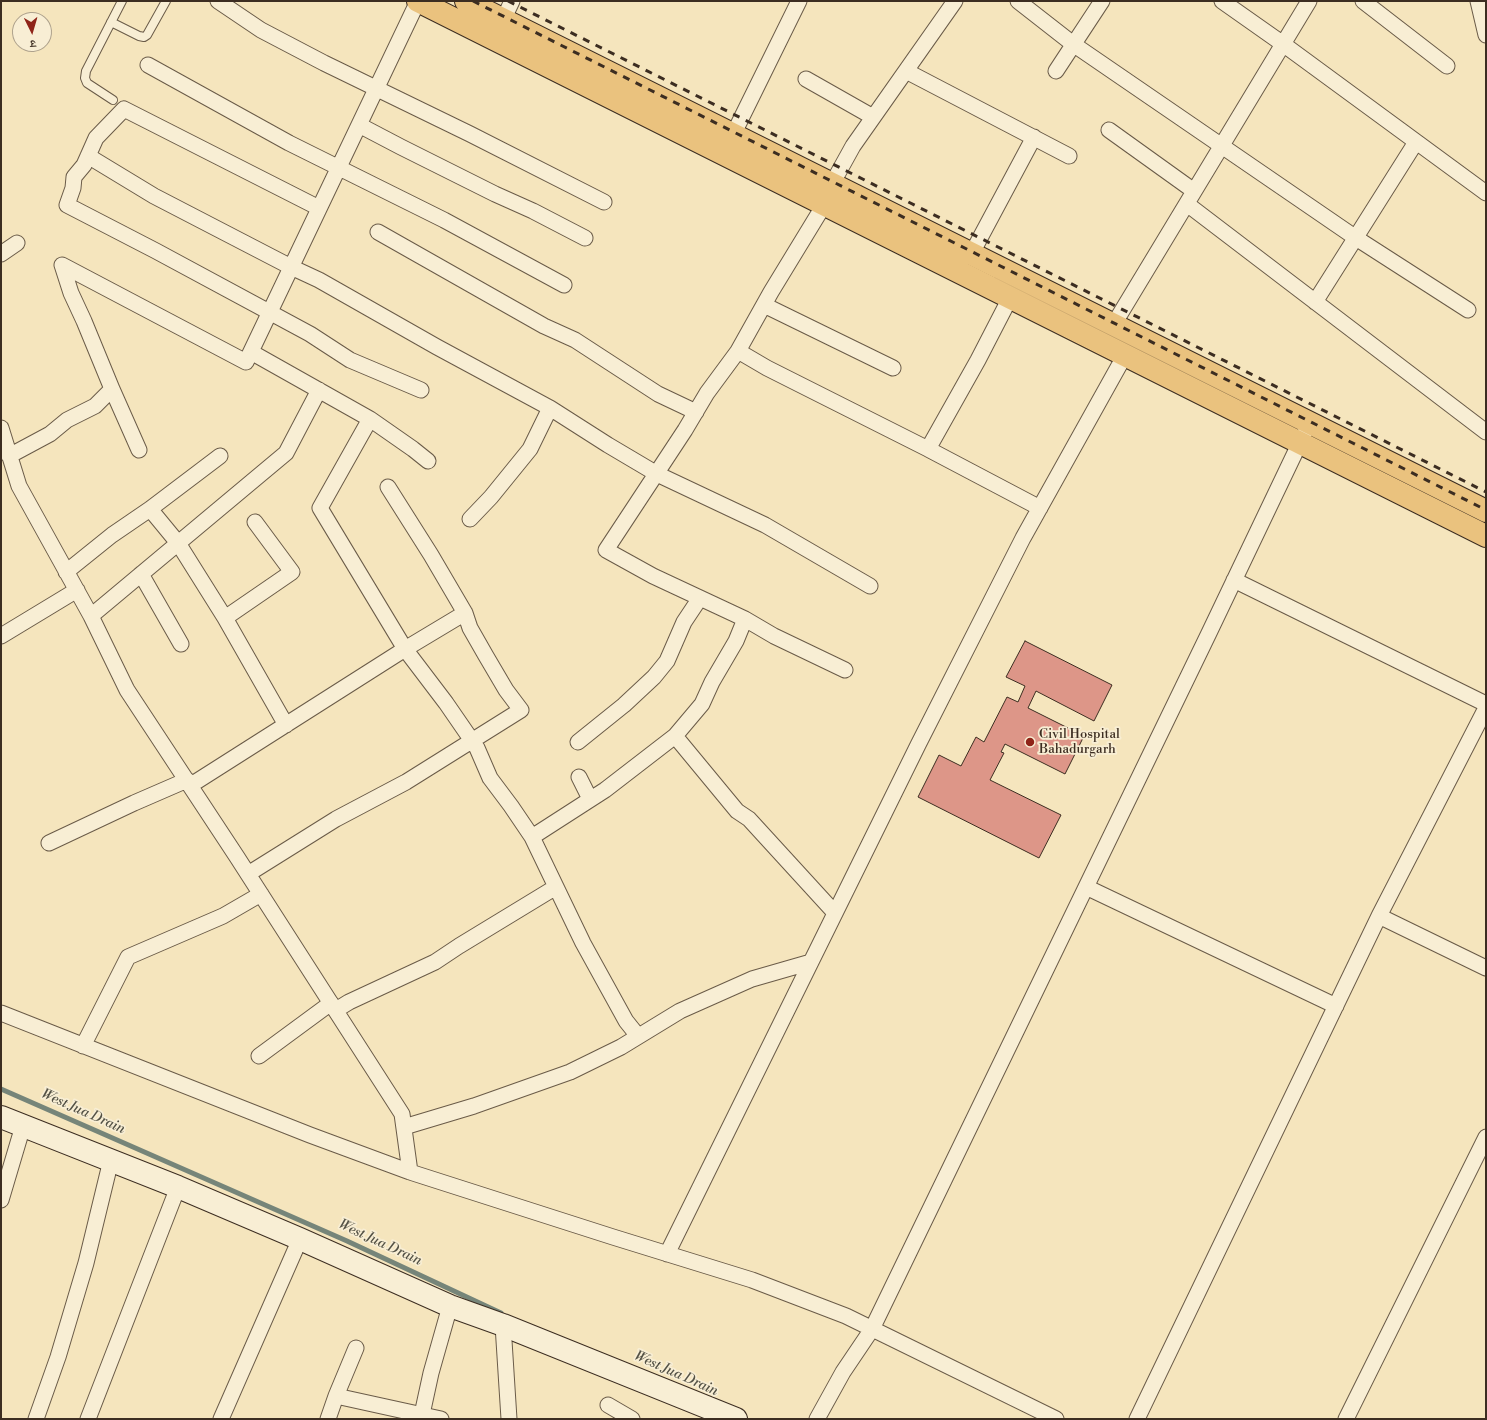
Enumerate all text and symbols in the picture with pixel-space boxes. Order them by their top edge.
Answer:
north arrow [12,12,52,52]
text: उ [30,36,36,50]
place label: Civil Hospital Bahadurgarh [1039,727,1120,758]
marker: Civil Hospital Bahadurgarh [1024,736,1036,748]
water label: West Jua Drain [39,1086,127,1138]
water label: West Jua Drain [336,1216,424,1270]
water label: West Jua Drain [632,1348,720,1400]

